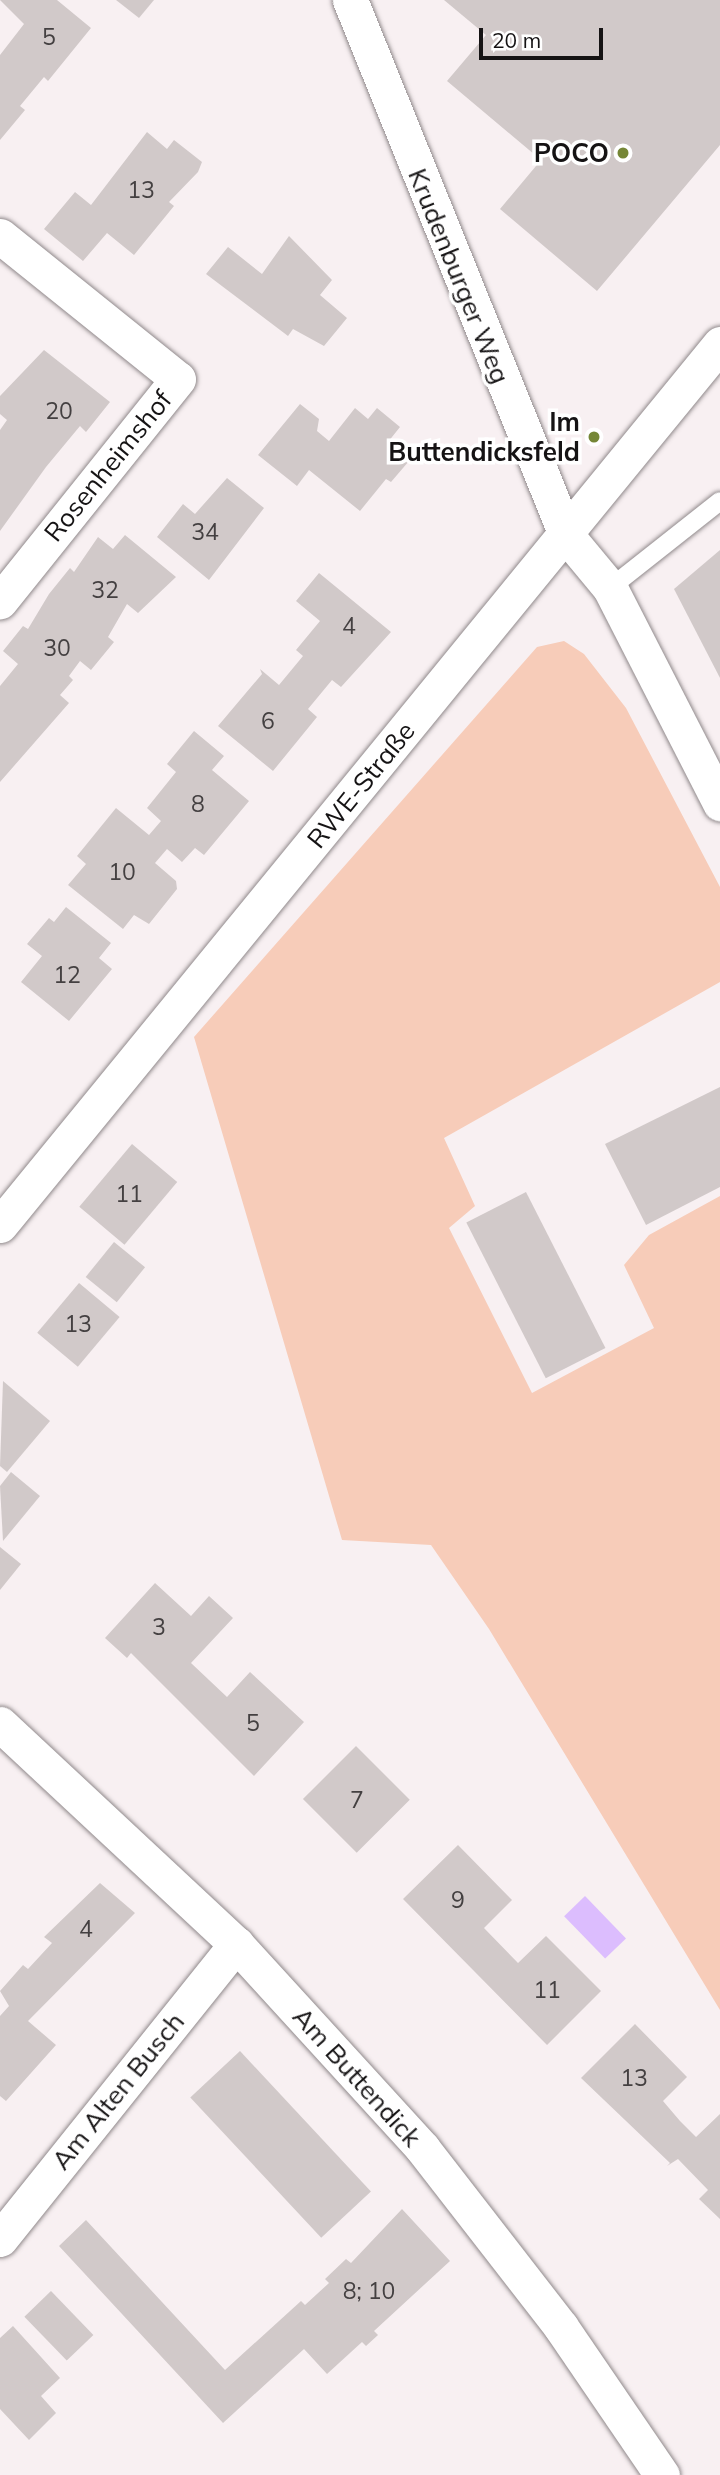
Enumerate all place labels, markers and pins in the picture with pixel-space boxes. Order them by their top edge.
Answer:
place label: POCO [534,137,609,169]
marker: POCO [615,145,631,161]
place label: Im Buttendicksfeld [388,406,580,467]
marker: Im Buttendicksfeld [586,429,602,445]

